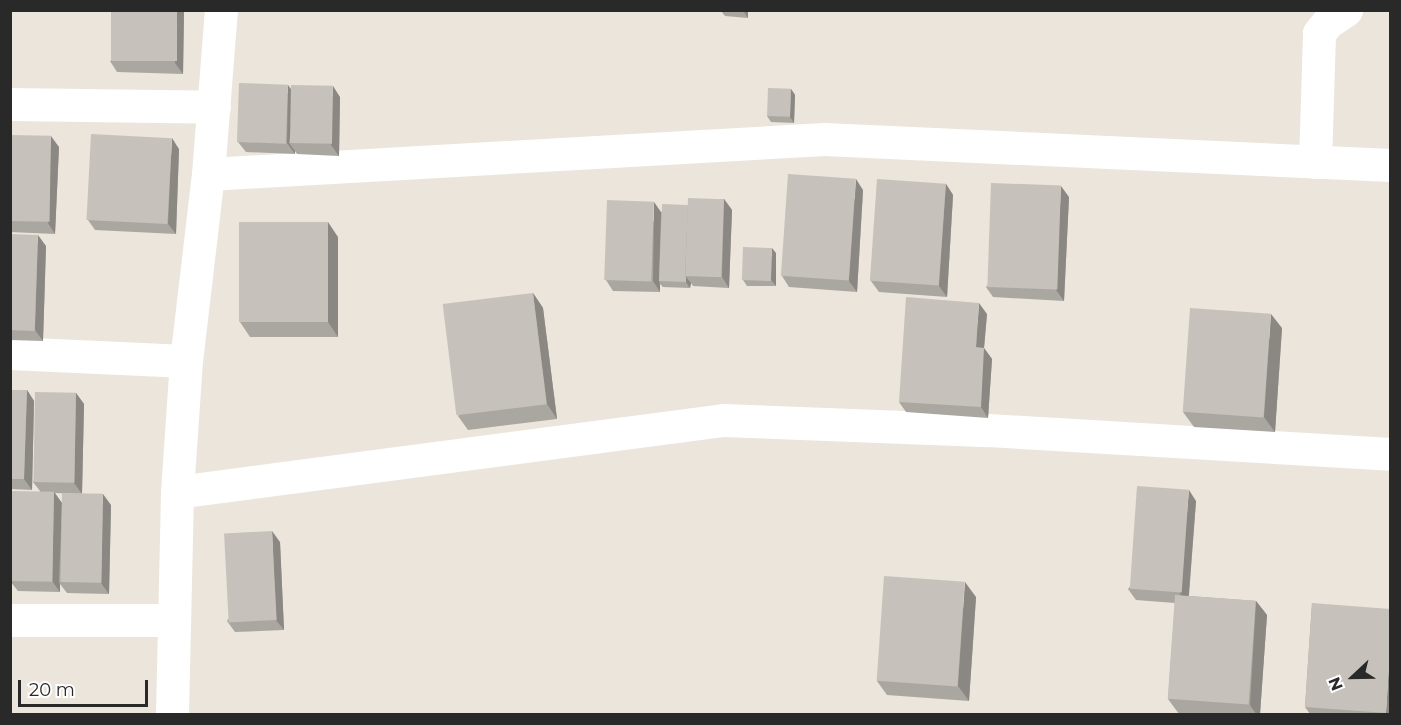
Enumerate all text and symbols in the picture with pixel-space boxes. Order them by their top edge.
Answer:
north arrow [1323,647,1383,707]
scale bar [21,668,152,706]
text: N [1325,674,1347,693]
text: 20 m [29,679,75,701]

